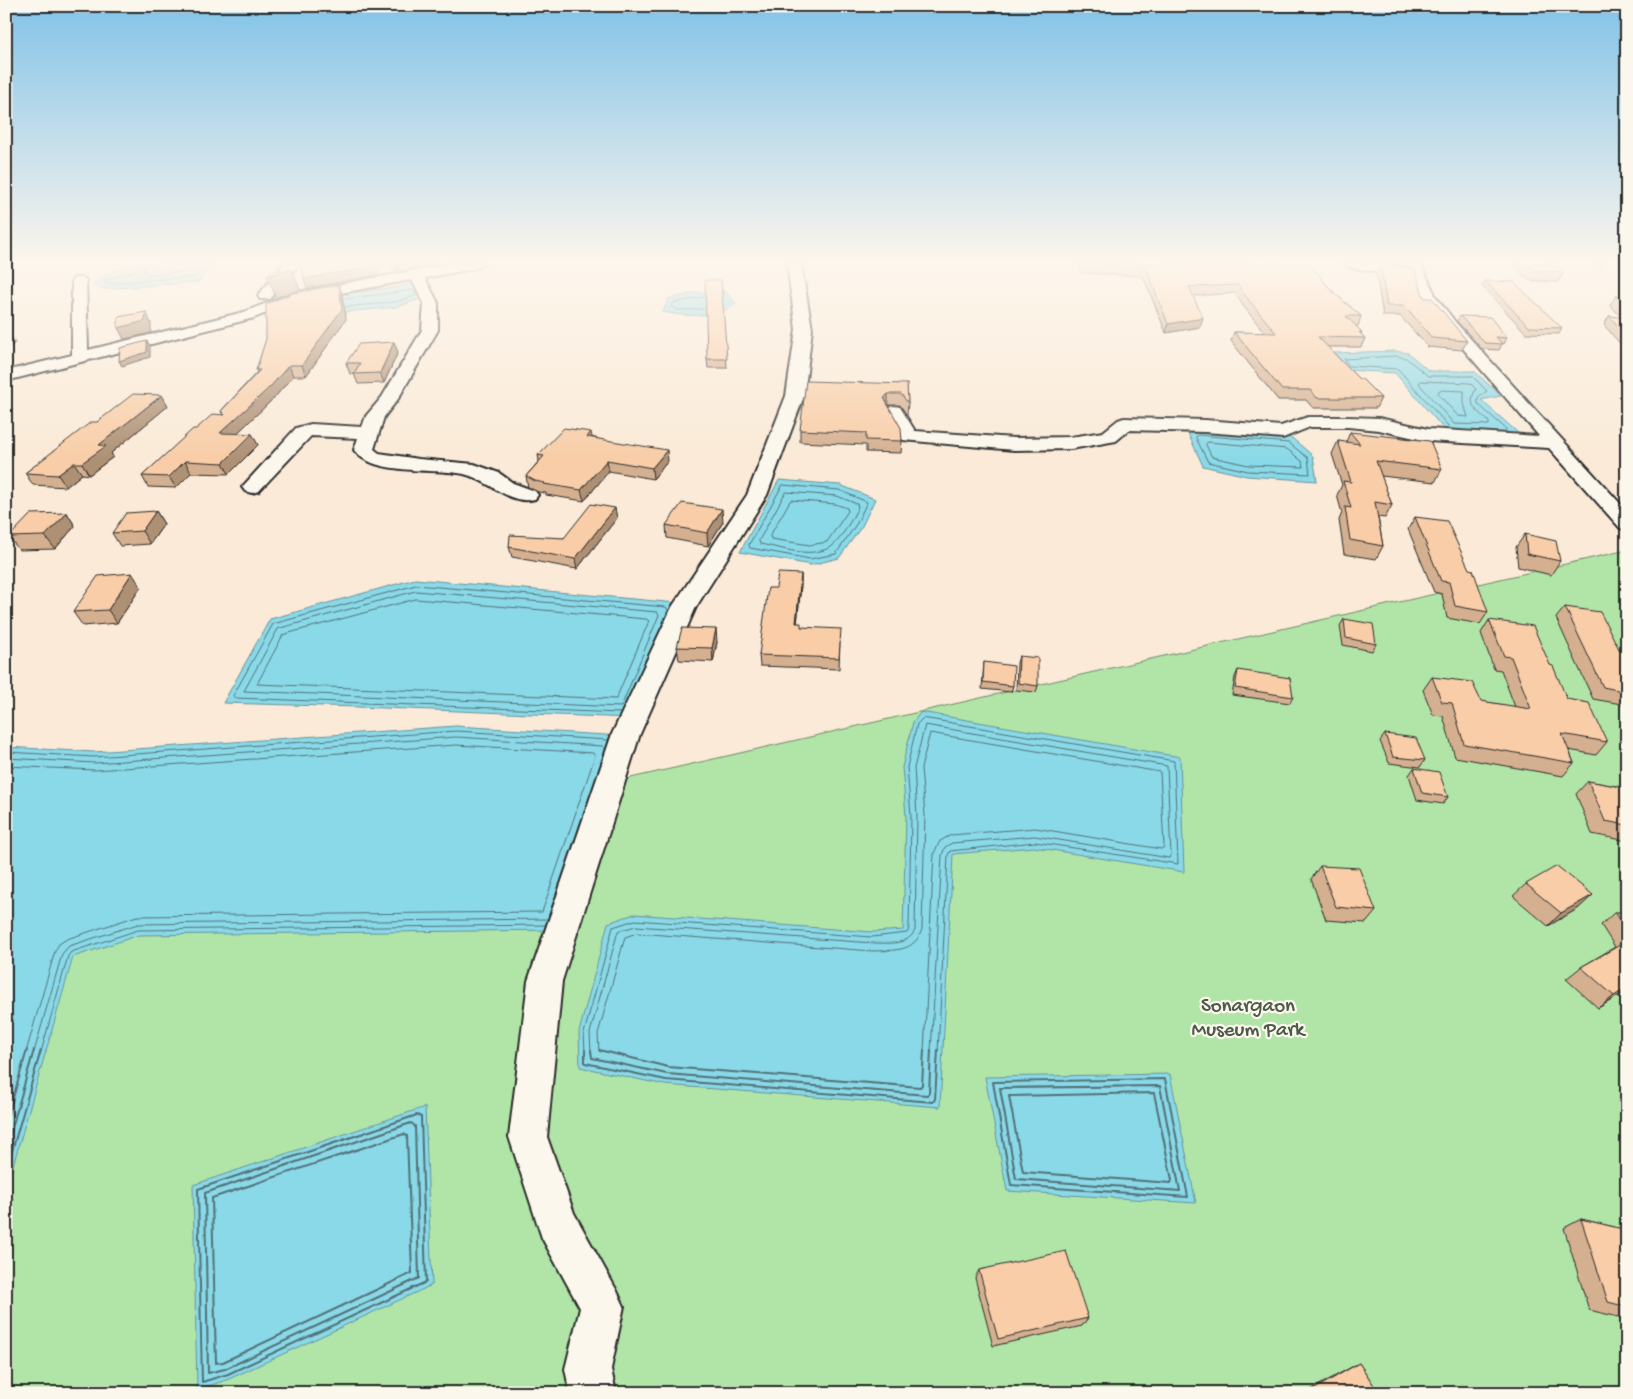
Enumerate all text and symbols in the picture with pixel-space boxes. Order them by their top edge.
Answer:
park label: Sonargaon Museum Park [1192,995,1307,1044]

